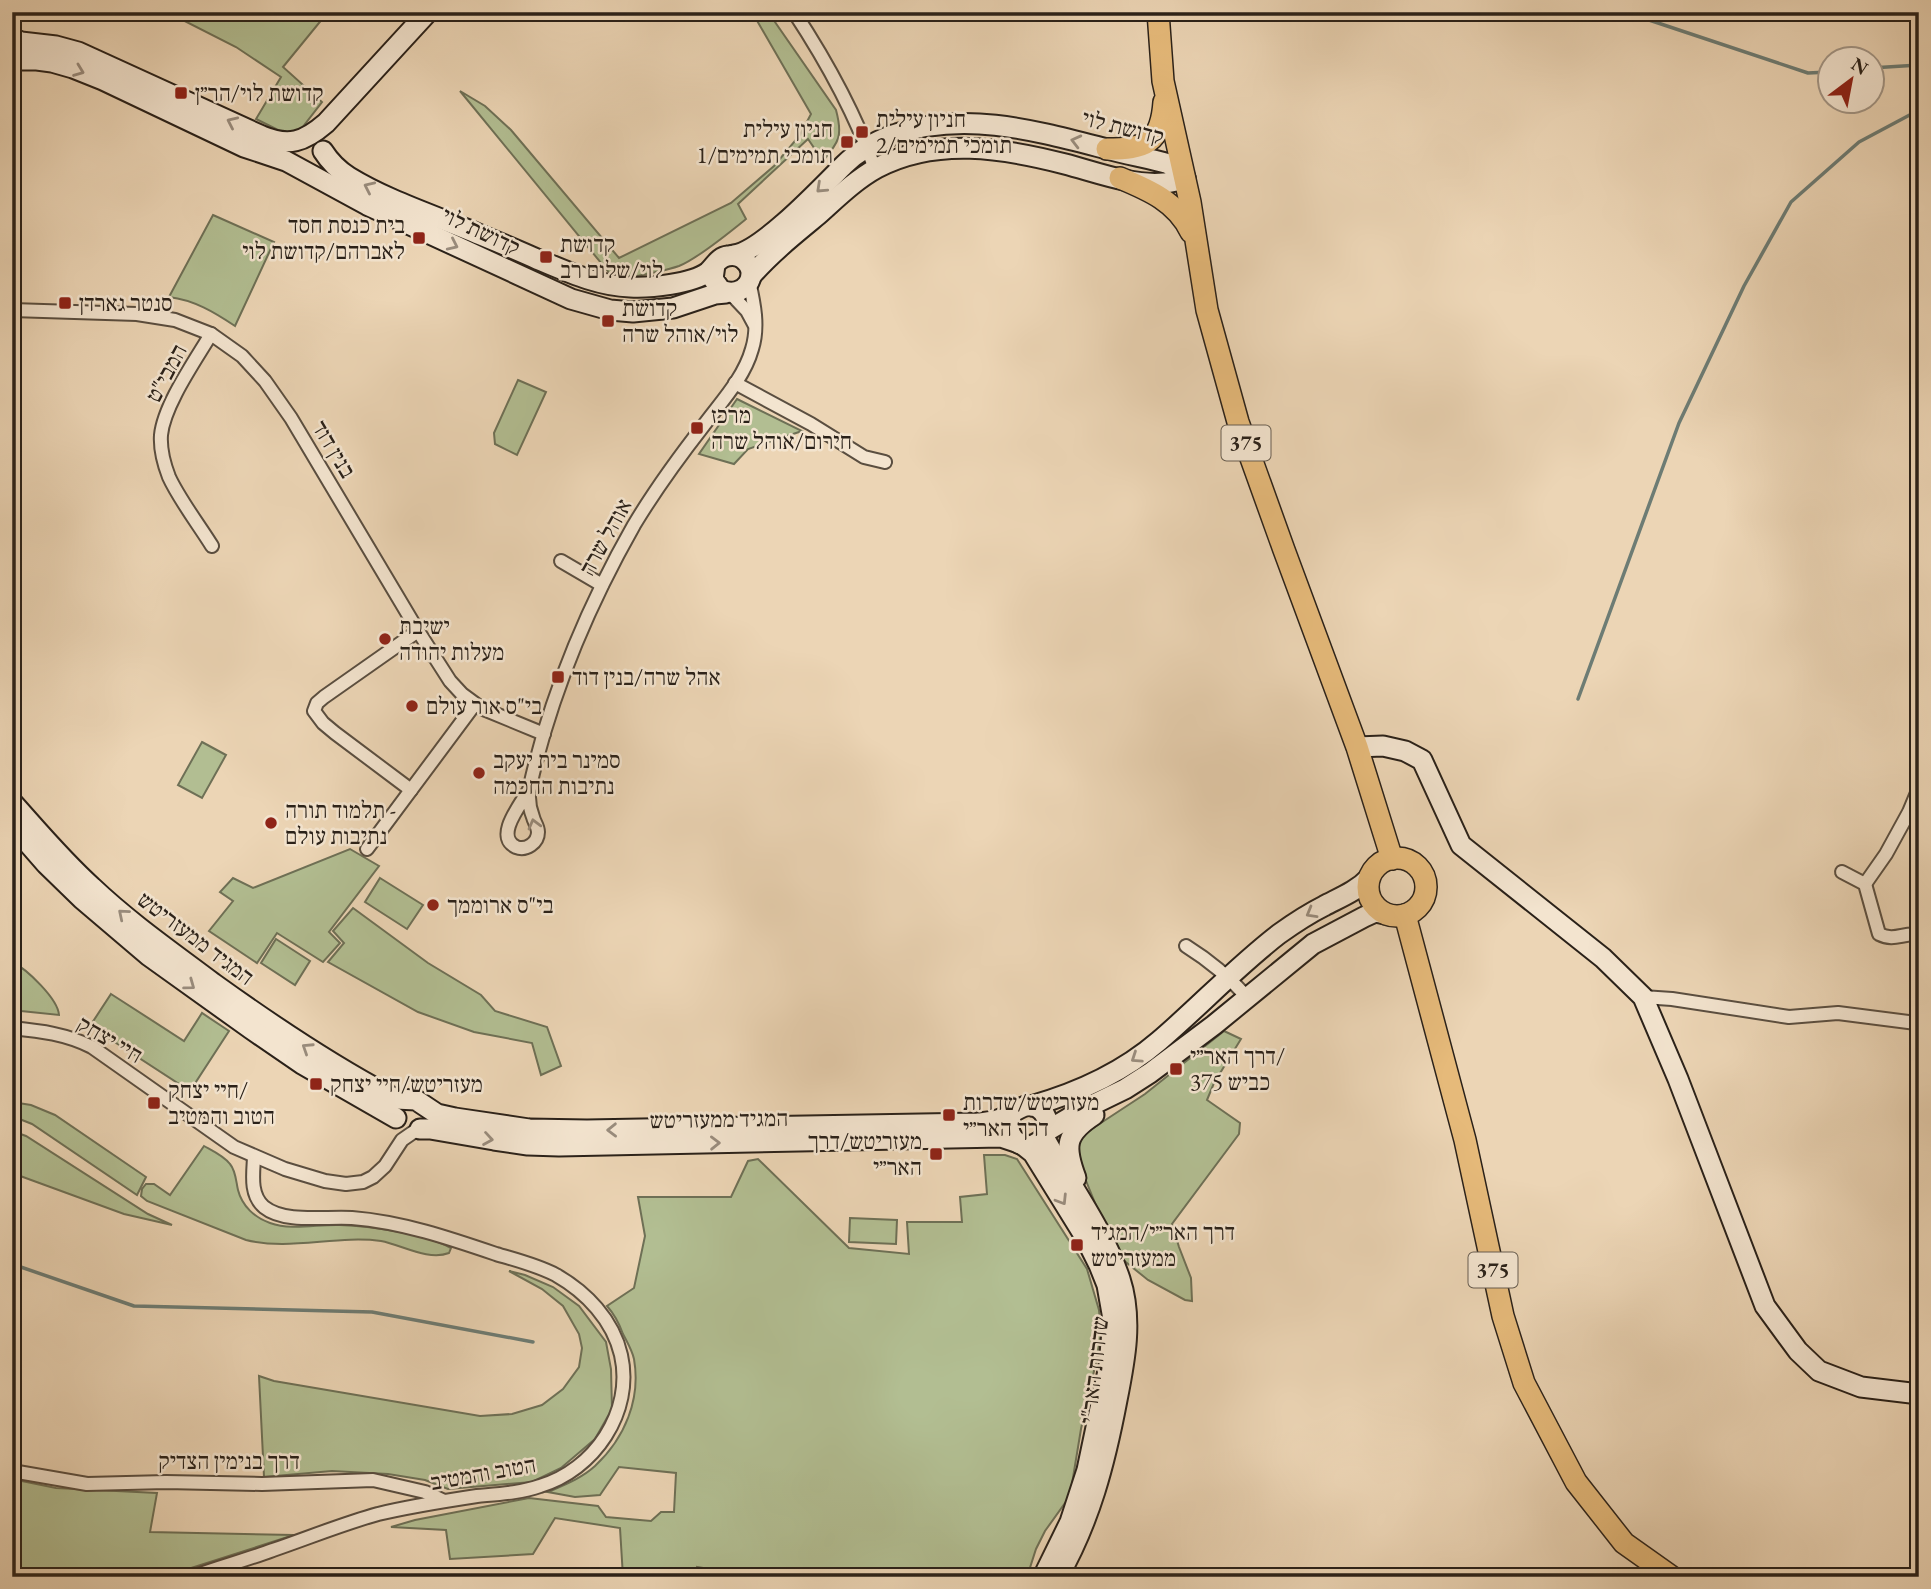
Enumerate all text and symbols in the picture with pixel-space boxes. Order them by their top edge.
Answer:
north arrow [1815,46,1885,116]
text: N [1847,51,1873,81]
one-way arrow [72,62,84,76]
place label: קדושת לוי/הר״ן [195,78,324,108]
marker: קדושת לוי/הר״ן [173,85,189,101]
street label: קדושת לוי [1079,102,1167,152]
place label: חניון עילית 2/תומכי תמימים [876,104,1012,160]
place label: חניון עילית 1/תומכי תמימים [697,114,833,170]
one-way arrow [227,117,239,131]
marker: חניון עילית 2/תומכי תמימים [854,124,870,140]
marker: חניון עילית 1/תומכי תמימים [839,134,855,150]
one-way arrow [1070,135,1082,149]
one-way arrow [816,180,829,193]
one-way arrow [363,181,376,195]
street label: קדושת לוי [437,200,525,262]
place label: בית כנסת חסד לאברהם/קדושת לוי [242,210,405,266]
place label: קדושת לוי/שלום רב [560,229,663,285]
marker: בית כנסת חסד לאברהם/קדושת לוי [411,230,427,246]
one-way arrow [446,237,459,251]
marker: קדושת לוי/שלום רב [538,249,554,265]
place label: סנטר גארדן [79,288,173,318]
place label: קדושת לוי/אוהל שרה [622,293,739,349]
marker: סנטר גארדן [57,295,73,311]
marker: קדושת לוי/אוהל שרה [600,313,616,329]
street label: המבי"ט [138,339,194,407]
place label: מרכז חירום/אוהל שרה [711,400,852,456]
street label: בנין דוד [305,415,363,483]
marker: מרכז חירום/אוהל שרה [689,420,705,436]
road number: 375 [1222,426,1270,460]
street label: אוהל שרה [572,493,638,581]
place label: ישיבת מעלות יהודה [399,611,504,667]
marker: ישיבת מעלות יהודה [377,631,393,647]
place label: אהל שרה/בנין דוד [572,662,721,692]
marker: אהל שרה/בנין דוד [550,669,566,685]
place label: בי"ס אור עולם [426,691,542,721]
marker: בי"ס אור עולם [404,698,420,714]
place label: סמינר בית יעקב נתיבות החכמה [493,745,621,801]
marker: סמינר בית יעקב נתיבות החכמה [471,765,487,781]
place label: תלמוד תורה - נתיבות עולם [285,795,396,851]
marker: תלמוד תורה - נתיבות עולם [263,815,279,831]
one-way arrow [528,818,543,830]
street label: המגיד ממעזריטש [132,884,260,992]
place label: בי"ס ארוממך [447,890,554,920]
marker: בי"ס ארוממך [425,897,441,913]
one-way arrow [1305,905,1318,918]
one-way arrow [118,910,131,922]
one-way arrow [182,977,195,989]
street label: חיי יצחק [72,1008,148,1070]
place label: דרך האר״י/ כביש 375 [1190,1041,1285,1097]
one-way arrow [301,1043,314,1056]
one-way arrow [1131,1050,1144,1062]
marker: דרך האר״י/ כביש 375 [1168,1061,1184,1077]
place label: מעזריטש/חיי יצחק [330,1069,483,1099]
place label: חיי יצחק/ הטוב והמטיב [168,1075,275,1131]
marker: מעזריטש/חיי יצחק [308,1076,324,1092]
place label: מעזריטש/שדרות דרך האר״י [963,1087,1099,1143]
marker: חיי יצחק/ הטוב והמטיב [146,1095,162,1111]
street label: המגיד ממעזריטש [649,1103,789,1135]
marker: מעזריטש/שדרות דרך האר״י [941,1107,957,1123]
one-way arrow [606,1122,616,1138]
place label: מעזריטש/דרך האר״י [808,1126,922,1182]
one-way arrow [482,1131,494,1146]
one-way arrow [709,1136,720,1151]
marker: מעזריטש/דרך האר״י [928,1146,944,1162]
one-way arrow [1054,1192,1067,1205]
place label: דרך האר״י/המגיד ממעזריטש [1091,1217,1235,1273]
marker: דרך האר״י/המגיד ממעזריטש [1069,1237,1085,1253]
road number: 375 [1468,1252,1518,1288]
street label: שדרות האר"י [1073,1314,1115,1426]
street label: דרך בנימין הצדיק [158,1446,300,1476]
street label: הטוב והמטיב [428,1449,538,1497]

